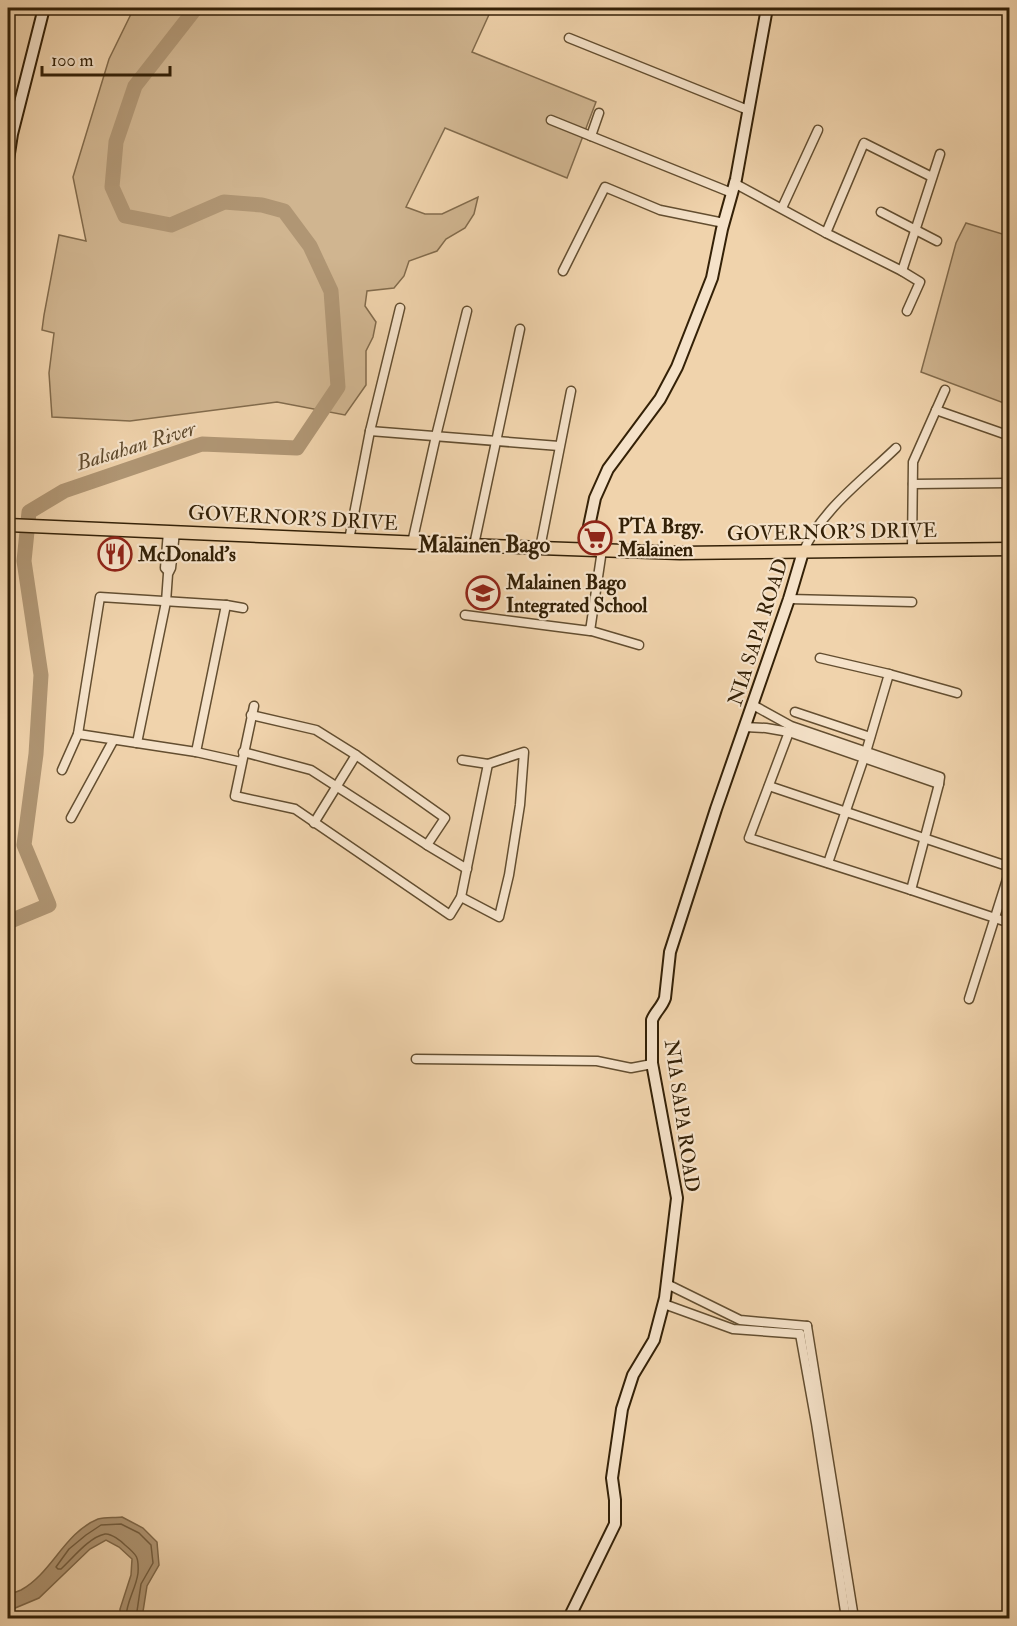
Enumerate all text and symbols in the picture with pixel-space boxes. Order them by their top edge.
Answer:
scale bar [42,39,170,77]
text: 100 m [51,49,94,72]
water label: Balsahan River [72,415,200,477]
street label: GOVERNOR'S DRIVE [187,500,399,536]
place label: PTA Brgy. Malainen [617,514,704,562]
street label: GOVERNOR'S DRIVE [727,518,937,546]
supermarket icon: PTA Brgy. Malainen [577,520,613,556]
district label: Malainen Bago [417,531,550,560]
restaurant icon: McDonald's [97,536,133,572]
place label: McDonald's [137,542,236,567]
street label: NIA SAPA ROAD [722,555,794,709]
place label: Malainen Bago Integrated School [505,570,648,619]
school or university icon: Malainen Bago Integrated School [465,575,501,611]
street label: NIA SAPA ROAD [659,1038,705,1194]

